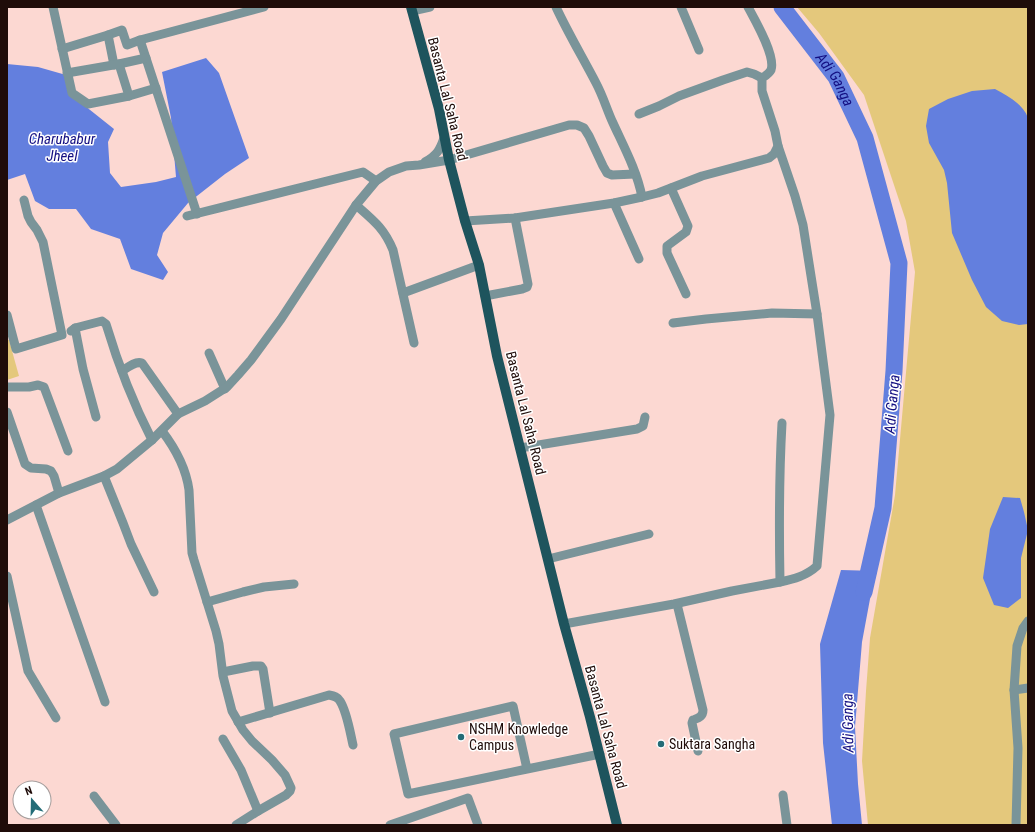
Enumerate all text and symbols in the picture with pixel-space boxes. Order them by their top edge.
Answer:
street label: Basanta Lal Saha Road [425,36,471,162]
water label: Adi Ganga [811,49,858,109]
water label: Charubabur Jheel [29,130,96,165]
street label: Basanta Lal Saha Road [503,350,549,476]
water label: Adi Ganga [880,374,904,435]
street label: Basanta Lal Saha Road [582,664,630,790]
water label: Adi Ganga [838,693,858,754]
place label: NSHM Knowledge Campus [469,721,568,753]
marker: NSHM Knowledge Campus [456,732,466,742]
place label: Suktara Sangha [669,736,755,752]
marker: Suktara Sangha [656,739,666,749]
north arrow [12,780,52,820]
text: N [23,784,34,798]

